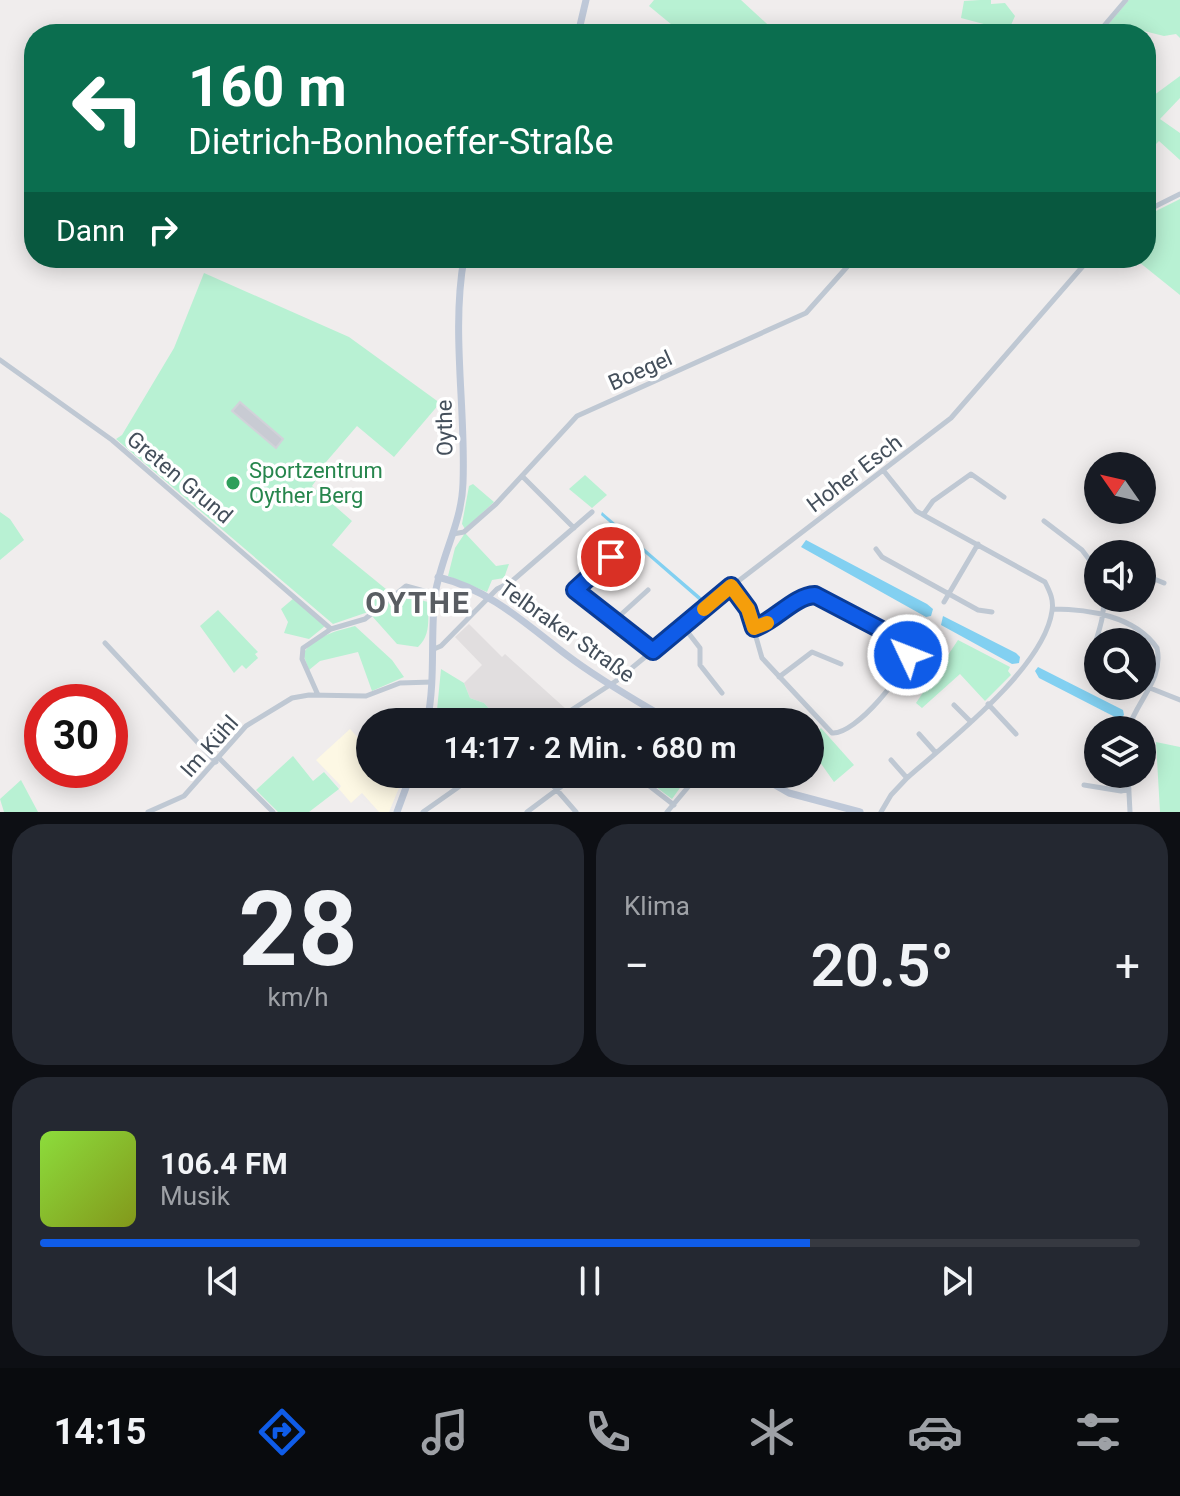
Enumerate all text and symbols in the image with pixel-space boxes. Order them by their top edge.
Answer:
text: 160 m [188,54,347,120]
icon: left [56,56,160,160]
text: Dietrich-Bonhoeffer-Straße [188,121,614,163]
icon: right [141,208,185,252]
text: Dann [56,213,125,248]
street label: Boegel [604,345,676,396]
street label: Oythe [432,400,457,456]
street label: Greten Grund [122,426,237,529]
street label: Hoher Esch [802,430,907,517]
north arrow [1084,452,1156,524]
map controls [1084,452,1156,788]
place label: Sportzentrum Oyther Berg [249,458,383,508]
marker: Sportzentrum Oyther Berg [224,474,242,492]
pin [577,523,645,591]
icon: arrive [589,535,633,579]
button: sound [1084,540,1156,612]
street label: Telbraker Straße [494,575,639,688]
district label: OYTHE [365,585,471,620]
position arrow [866,613,950,697]
button: search [1084,628,1156,700]
speed limit sign: 30 [24,684,128,788]
street label: Im Kühl [175,711,243,782]
button: layers [1084,716,1156,788]
text: 14:17 · 2 Min. · 680 m [444,730,736,765]
text: 28 [238,869,358,990]
text: Klima [624,891,690,921]
text: 20.5° [811,930,954,1001]
text: − [624,940,649,992]
text: + [1115,940,1140,992]
text: km/h [267,982,329,1012]
text: 106.4 FM [160,1146,288,1181]
text: Musik [160,1181,230,1211]
icon: previous [201,1259,245,1303]
icon: pause [568,1259,612,1303]
icon: next [935,1259,979,1303]
icon: directions [254,1404,310,1460]
icon: music [417,1404,473,1460]
icon: phone [580,1404,636,1460]
icon: climate [744,1404,800,1460]
icon: car [907,1404,963,1460]
icon: filters [1070,1404,1126,1460]
text: 14:15 [54,1411,146,1453]

